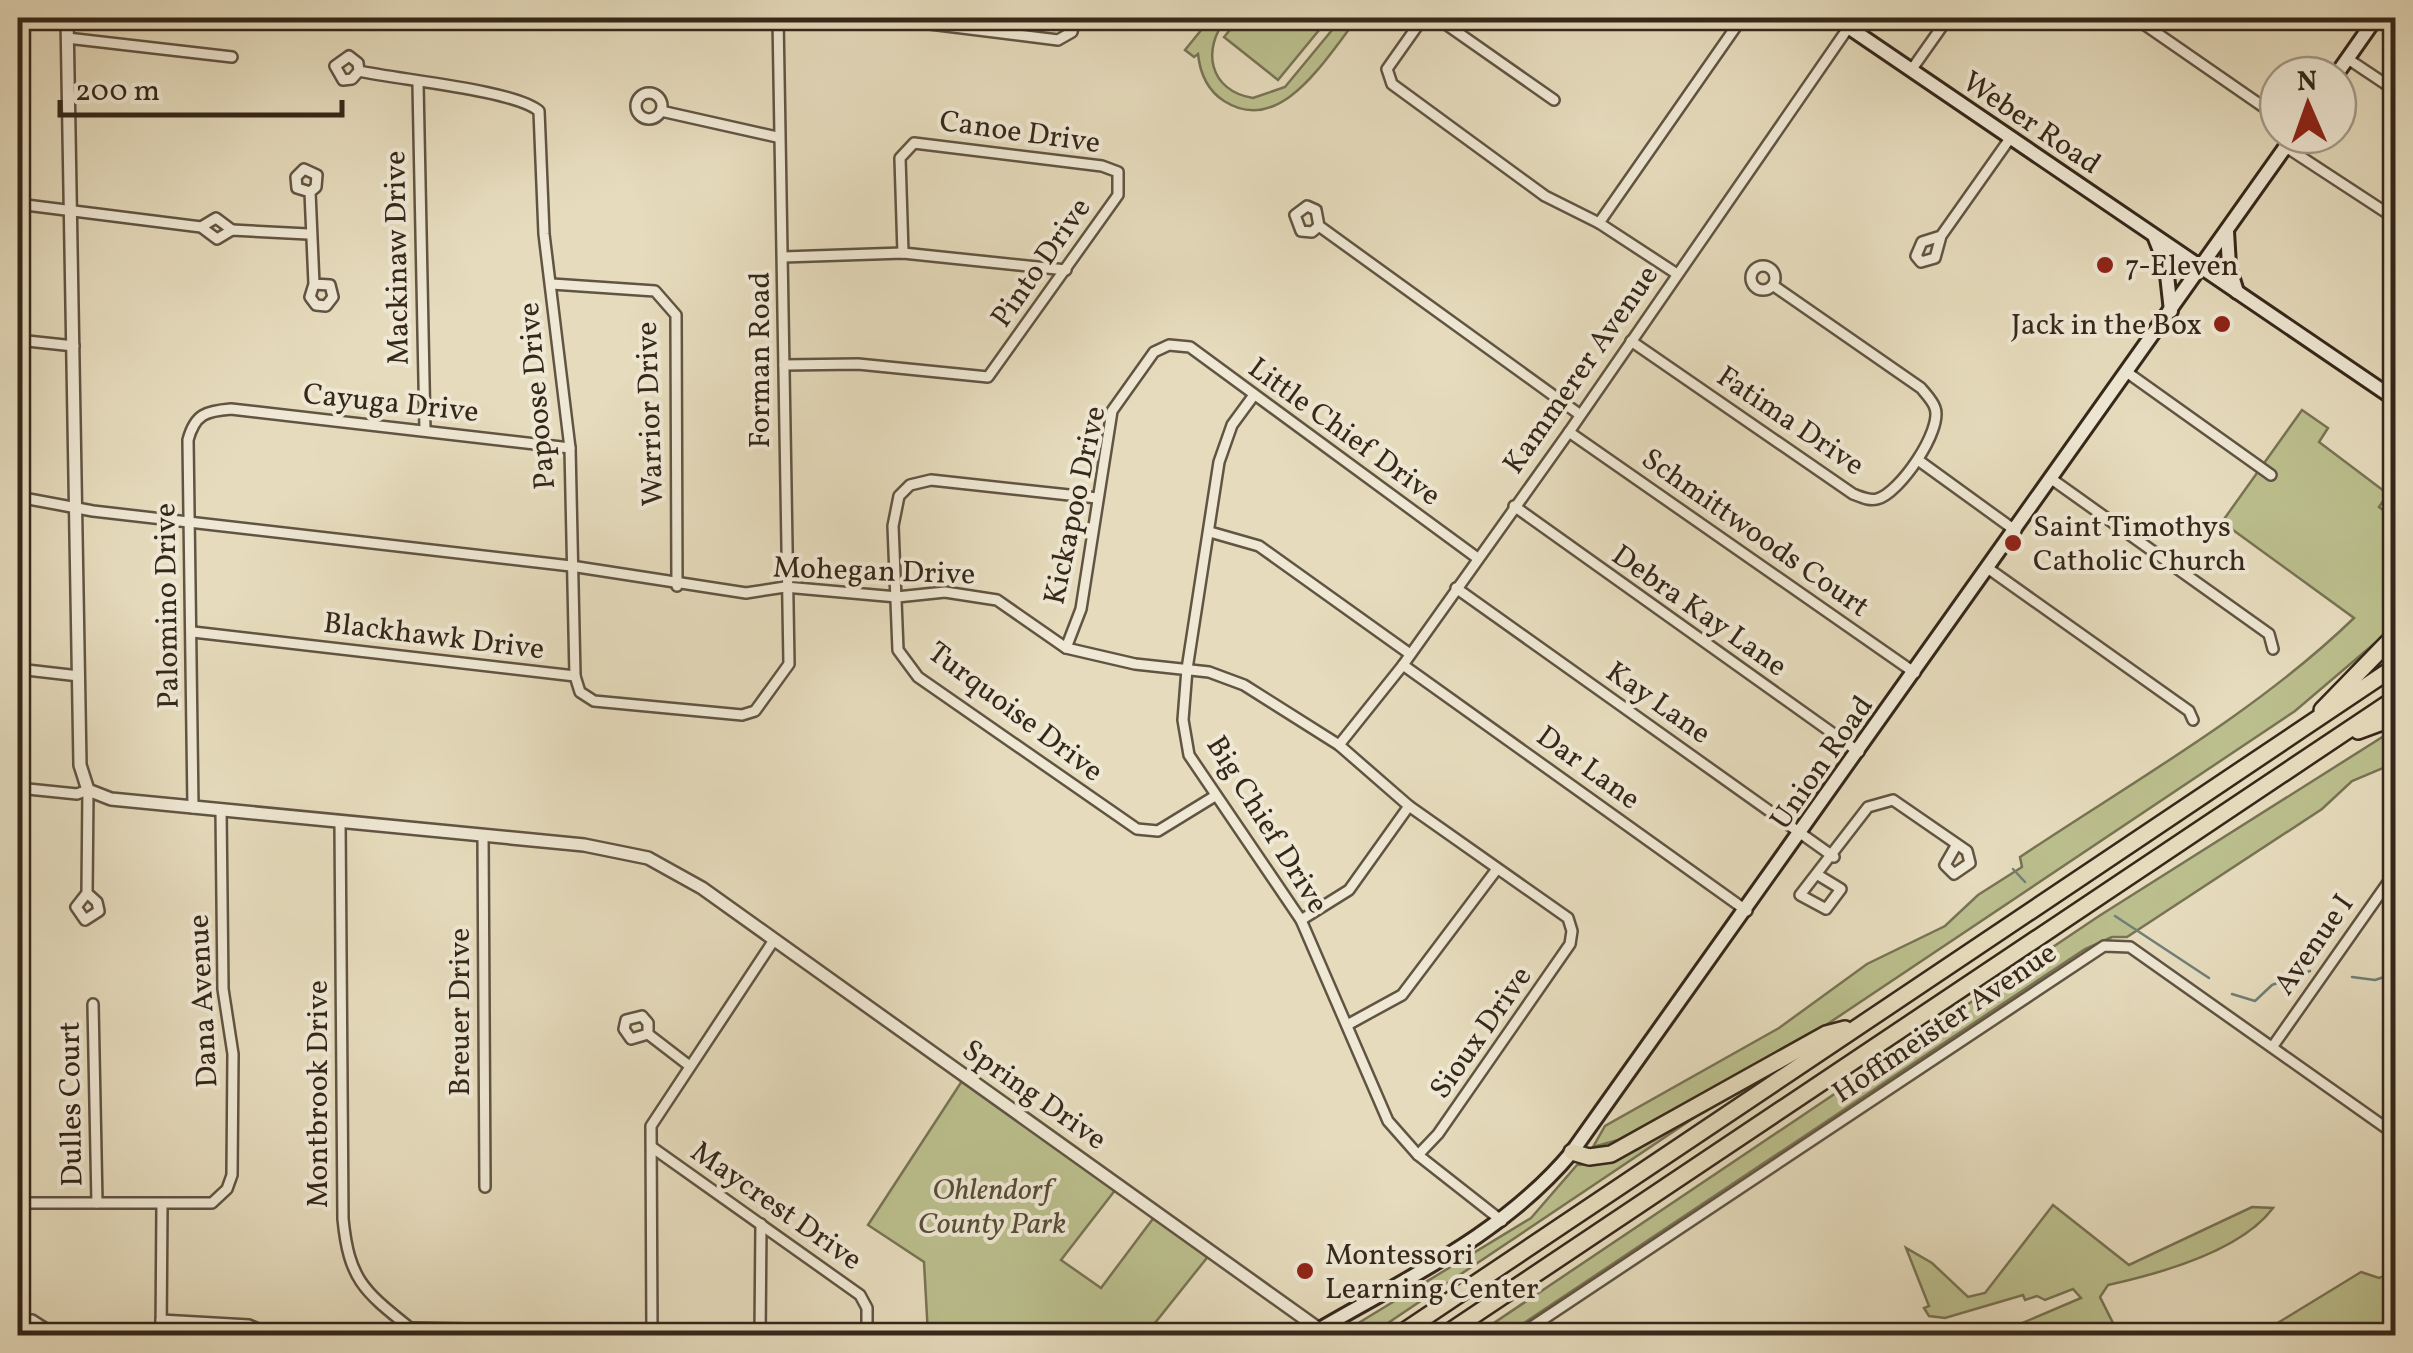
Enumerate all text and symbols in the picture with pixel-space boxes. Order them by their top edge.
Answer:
scale bar [60,55,342,117]
north arrow [2258,55,2358,155]
street label: Weber Road [1953,62,2108,185]
text: N [2296,63,2318,102]
text: 200 m [75,71,160,113]
street label: Canoe Drive [937,101,1103,165]
street label: Mackinaw Drive [375,150,421,366]
street label: Pinto Drive [981,190,1102,337]
place label: 7-Eleven [2125,246,2239,288]
marker: 7-Eleven [2094,254,2116,276]
street label: Kammerer Avenue [1494,257,1669,483]
street label: Forman Road [740,272,782,449]
street label: Papoose Drive [509,300,567,491]
place label: Jack in the Box [2011,305,2202,347]
marker: Jack in the Box [2211,313,2233,335]
street label: Warrior Drive [627,321,675,507]
street label: Little Chief Drive [1239,348,1449,517]
street label: Fatima Drive [1708,357,1872,487]
street label: Cayuga Drive [301,374,481,434]
street label: Kickapoo Drive [1034,402,1117,608]
street label: Schmittwoods Court [1632,439,1877,628]
street label: Palomino Drive [145,503,191,709]
place label: Saint Timothys Catholic Church [2033,507,2246,583]
marker: Saint Timothys Catholic Church [2002,532,2024,554]
street label: Debra Kay Lane [1603,535,1795,688]
street label: Mohegan Drive [772,547,976,597]
street label: Blackhawk Drive [321,603,547,671]
street label: Turquoise Drive [918,633,1111,793]
street label: Kay Lane [1597,652,1719,755]
street label: Union Road [1761,688,1884,839]
street label: Dar Lane [1527,717,1648,821]
street label: Big Chief Drive [1195,728,1338,922]
street label: Avenue I [2265,886,2365,1004]
street label: Dana Avenue [178,913,230,1089]
street label: Breuer Drive [440,928,482,1096]
street label: Hoffmeister Avenue [1825,933,2066,1114]
street label: Sioux Drive [1420,958,1543,1108]
street label: Montbrook Drive [298,980,340,1208]
street label: Dulles Court [50,1021,94,1187]
street label: Spring Drive [953,1030,1115,1161]
street label: Maycrest Drive [682,1132,870,1281]
park label: Ohlendorf County Park [918,1170,1066,1246]
place label: Montessori Learning Center [1325,1235,1538,1311]
marker: Montessori Learning Center [1294,1260,1316,1282]

